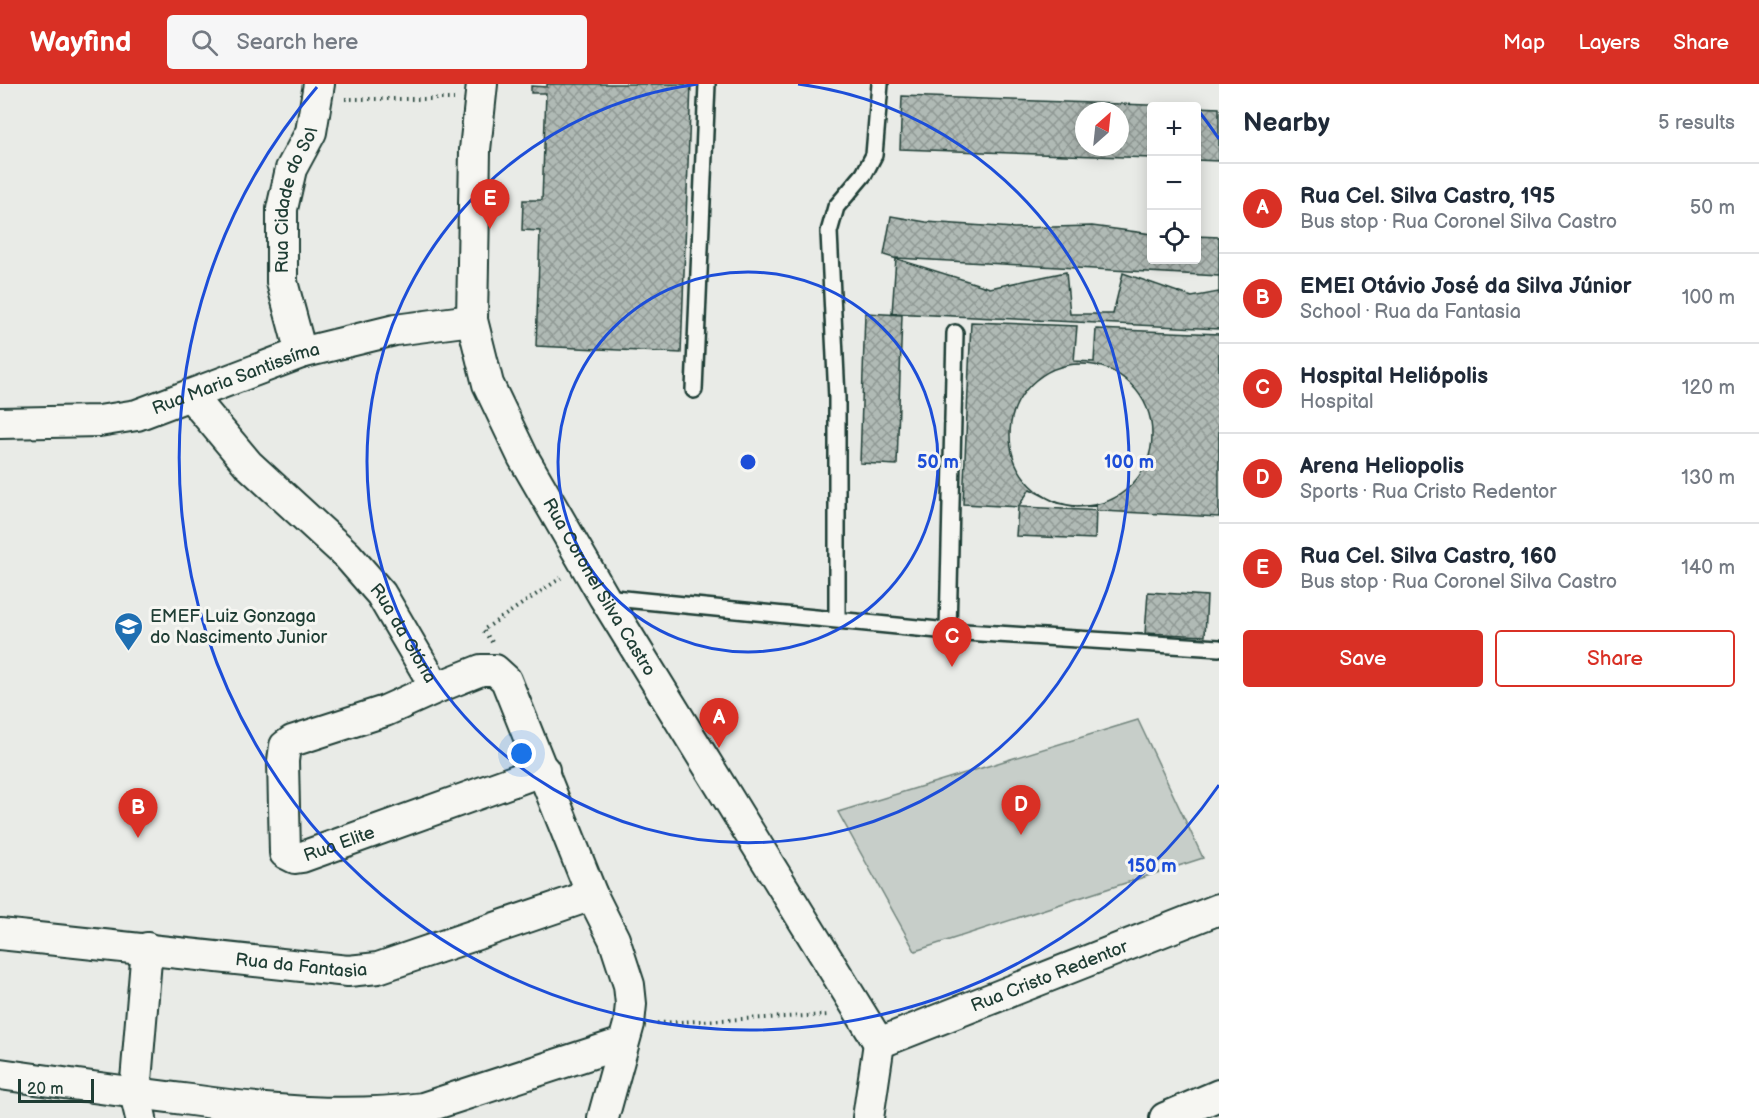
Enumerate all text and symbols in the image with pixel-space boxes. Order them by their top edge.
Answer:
search box [167,15,587,69]
text: Wayfind [30,26,131,59]
icon: search [188,26,221,59]
text: Search here [236,29,358,56]
text: Map [1503,30,1545,55]
text: Layers [1578,30,1640,55]
text: Share [1673,30,1729,55]
north arrow [1075,102,1129,156]
map controls [1147,102,1201,264]
button: + [1147,102,1201,156]
text: Nearby [1243,108,1330,139]
text: 5 results [1658,111,1735,135]
street label: Rua Cidade do Sol [272,126,323,273]
button: − [1147,156,1201,210]
pin: E [470,180,510,229]
text: Rua Cel. Silva Castro, 195 [1300,183,1555,210]
text: A [1256,196,1269,220]
text: 50 m [1690,196,1735,220]
button: locate [1147,210,1201,264]
text: Bus stop · Rua Coronel Silva Castro [1300,210,1617,234]
text: EMEI Otávio José da Silva Júnior [1300,273,1632,300]
text: B [1255,286,1270,310]
text: 100 m [1682,286,1735,310]
text: School · Rua da Fantasia [1300,300,1521,324]
street label: Rua Maria Santissíma [149,339,322,419]
text: Hospital Heliópolis [1300,363,1488,390]
text: C [1255,376,1270,400]
text: 120 m [1682,376,1735,400]
text: Hospital [1300,390,1373,414]
centre of rings [738,452,758,472]
text: 50 m [917,452,959,473]
text: 100 m [1104,452,1154,473]
text: Arena Heliopolis [1300,453,1464,480]
text: D [1256,466,1269,490]
text: 130 m [1681,466,1735,490]
text: Sports · Rua Cristo Redentor [1300,480,1557,504]
street label: Rua Coronel Silva Castro [538,494,660,680]
text: Rua Cel. Silva Castro, 160 [1300,543,1557,570]
text: E [1256,556,1269,580]
text: 140 m [1681,556,1735,580]
text: Bus stop · Rua Coronel Silva Castro [1300,570,1617,594]
street label: Rua da Glória [366,579,441,687]
place label: EMEF Luiz Gonzaga do Nascimento Junior [150,606,328,648]
school or university icon: EMEF Luiz Gonzaga do Nascimento Junior [113,610,145,652]
pin: C [932,618,972,667]
button: Save [1243,630,1483,687]
button: Share [1495,630,1735,687]
pin: A [700,698,738,748]
your location [507,739,536,768]
pin: D [1002,786,1040,835]
pin: B [118,788,158,838]
street label: Rua Elite [301,822,378,867]
text: 150 m [1127,856,1177,877]
street label: Rua Cristo Redentor [968,936,1131,1017]
street label: Rua da Fantasia [234,949,368,982]
scale bar [18,1076,94,1104]
text: 20 m [27,1080,63,1099]

